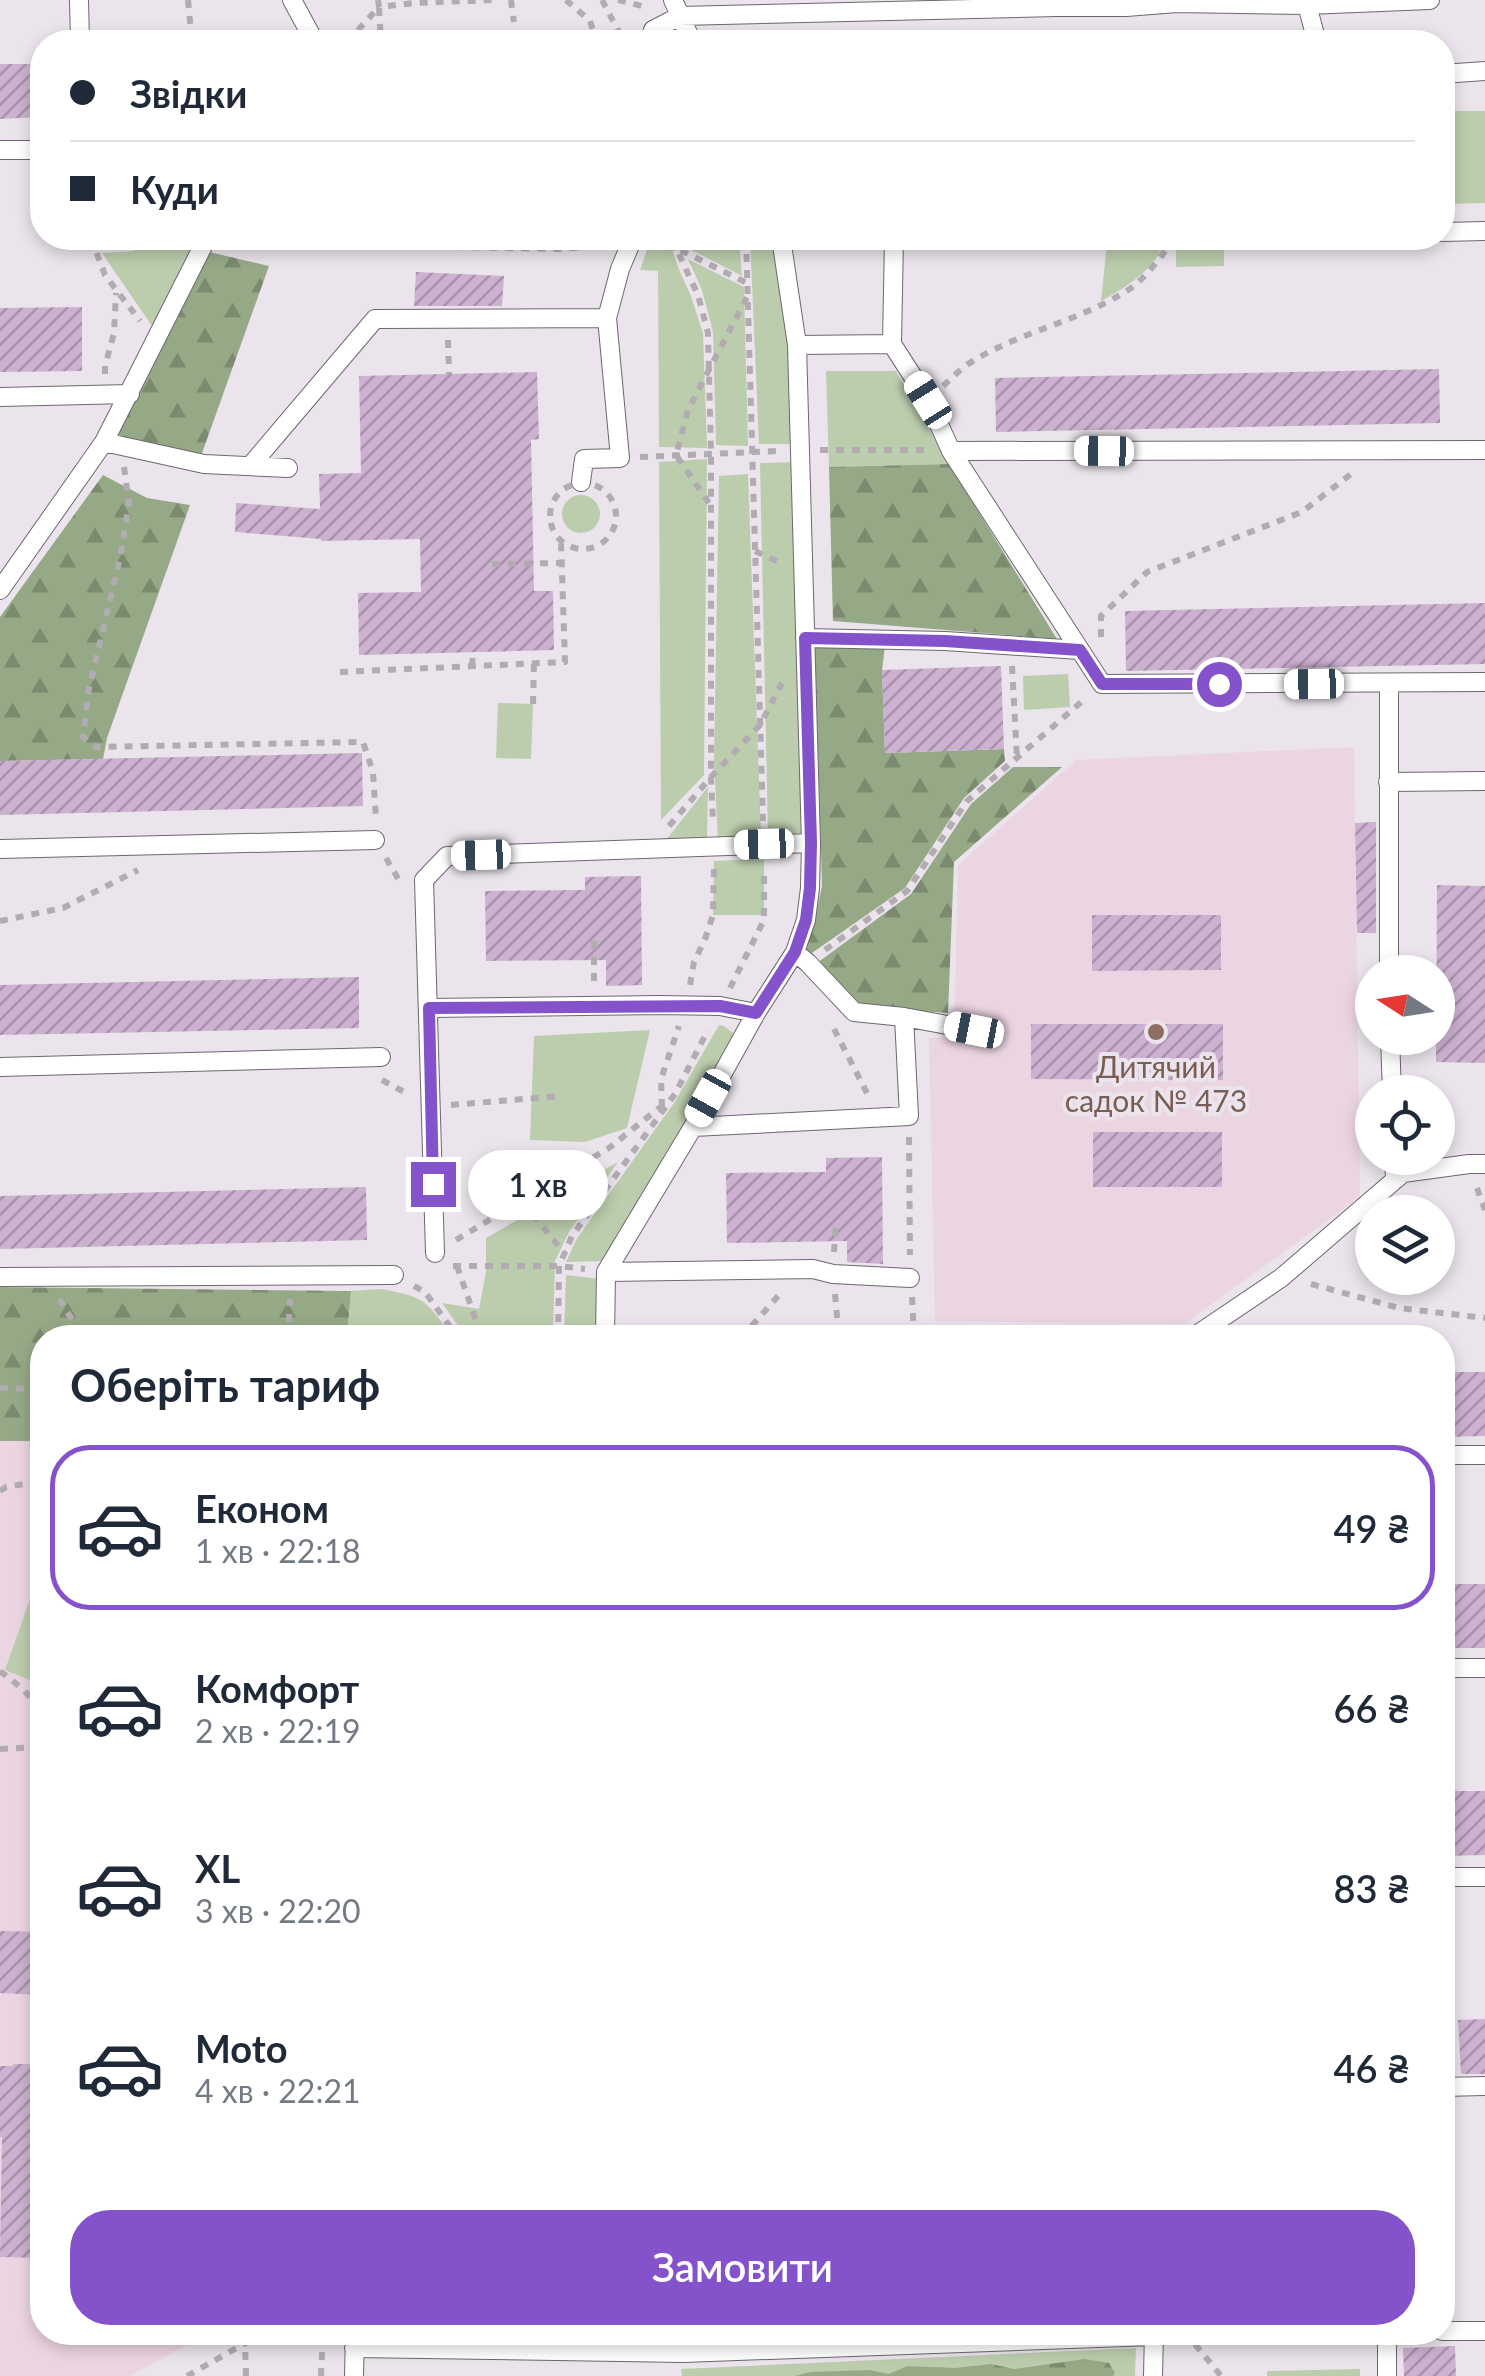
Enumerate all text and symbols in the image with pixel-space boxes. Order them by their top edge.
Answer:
text: Звідки [130,70,247,116]
text: Куди [130,166,219,212]
car [899,367,957,433]
car [1074,435,1134,467]
route start [1197,662,1242,707]
car [1284,668,1344,700]
car [733,828,795,860]
car [450,839,512,871]
north arrow [1355,955,1455,1055]
map controls [1355,955,1455,1295]
car [942,1010,1006,1050]
marker: Дитячий садок № 473 [1145,1021,1167,1043]
place label: Дитячий садок № 473 [1065,1048,1247,1118]
car [680,1064,736,1132]
button: locate [1355,1075,1455,1175]
callout: 1 хв [468,1149,608,1219]
route end [411,1162,456,1207]
text: 1 хв [509,1165,567,1204]
button: layers [1355,1195,1455,1295]
text: Оберіть тариф [70,1358,380,1412]
icon: car [75,1483,165,1573]
text: Економ [195,1485,329,1531]
text: 49 ₴ [1333,1505,1410,1551]
text: 1 хв · 22:18 [195,1531,361,1570]
icon: car [75,1663,165,1753]
text: Комфорт [195,1665,359,1711]
text: 66 ₴ [1333,1685,1410,1731]
text: 2 хв · 22:19 [195,1711,361,1750]
icon: car [75,1843,165,1933]
text: XL [195,1845,240,1891]
text: 83 ₴ [1333,1865,1410,1911]
text: 3 хв · 22:20 [195,1891,361,1930]
icon: car [75,2023,165,2113]
text: Moto [195,2025,288,2071]
text: 46 ₴ [1333,2045,1410,2091]
text: 4 хв · 22:21 [195,2071,361,2110]
button: Замовити [70,2210,1415,2325]

